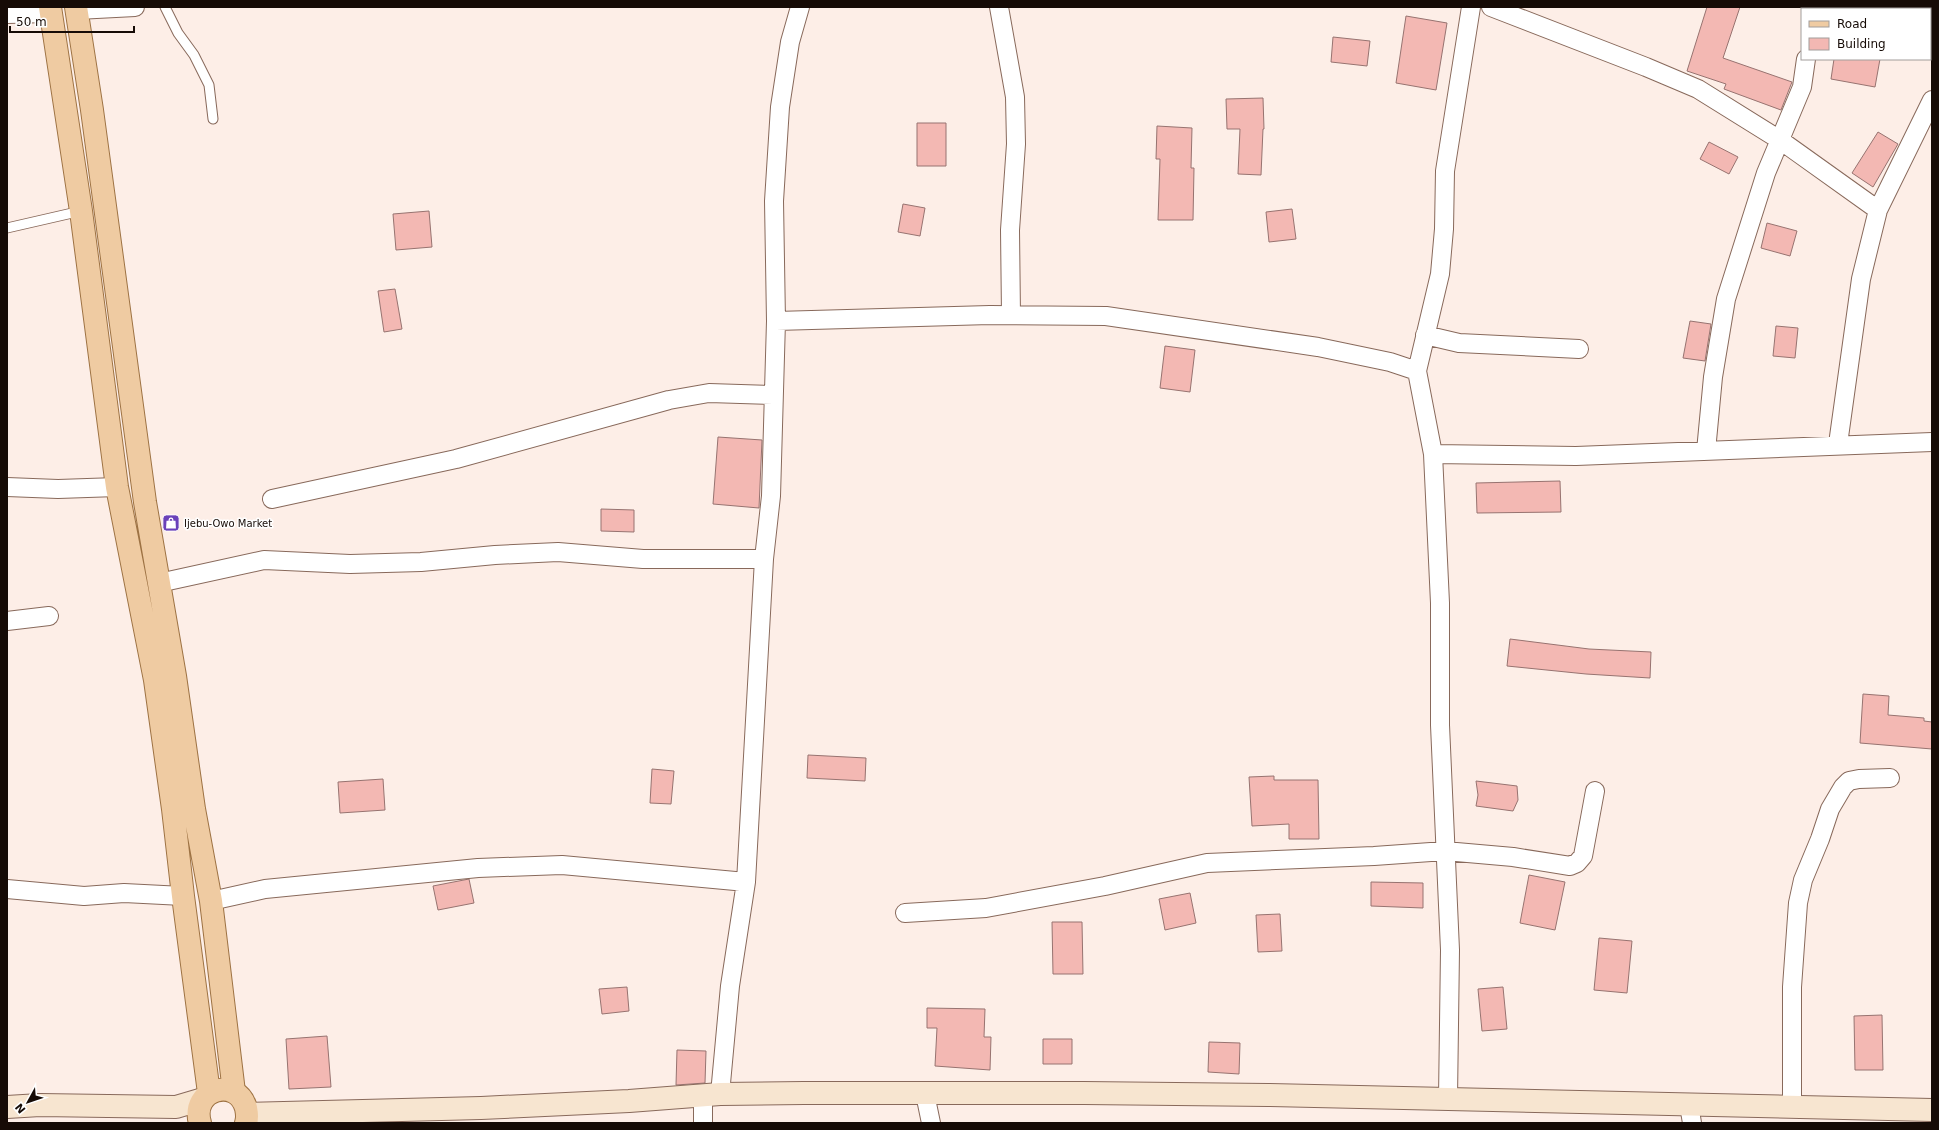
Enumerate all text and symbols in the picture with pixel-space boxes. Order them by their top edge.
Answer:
scale bar [10,8,134,34]
legend [1801,8,1931,60]
text: 50 m [16,15,47,29]
text: Road [1837,17,1867,31]
text: Building [1837,37,1886,51]
shop icon: Ijebu-Owo Market [161,513,181,533]
place label: Ijebu-Owo Market [184,518,272,529]
north arrow [8,1082,48,1122]
text: N [13,1100,29,1116]

